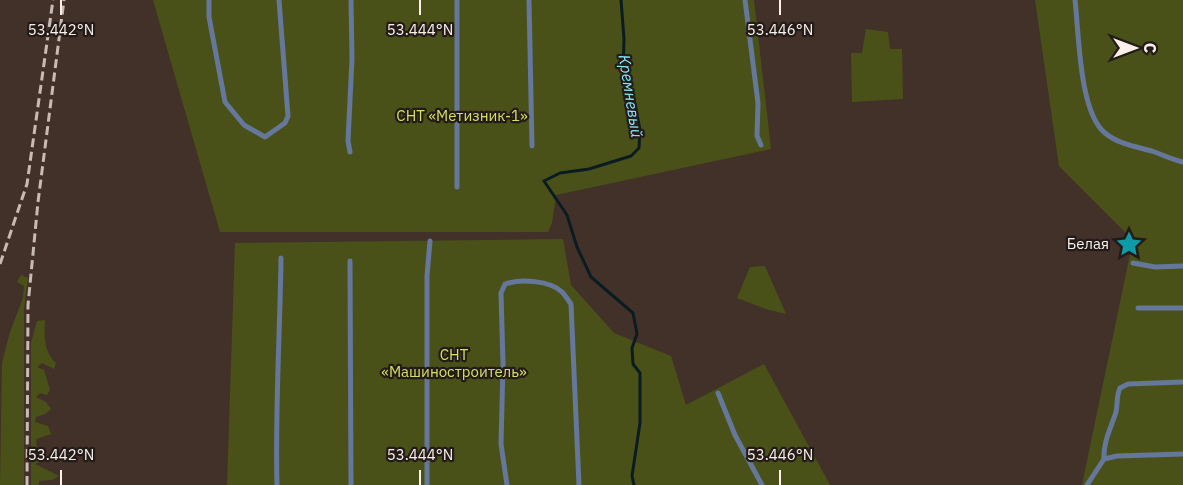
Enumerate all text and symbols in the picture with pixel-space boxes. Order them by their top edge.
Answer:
north arrow [1105,18,1165,78]
text: 53.442°N [28,20,94,39]
text: 53.444°N [387,20,453,39]
text: 53.446°N [747,20,813,39]
text: С [1140,43,1160,53]
water label: Кремневый [615,53,647,139]
park label: СНТ «Метизник-1» [396,106,528,125]
place icon: Белая [1114,229,1144,259]
place label: Белая [1067,234,1109,253]
park label: СНТ «Машиностроитель» [381,345,527,381]
text: 53.442°N [28,445,94,464]
text: 53.444°N [387,445,453,464]
text: 53.446°N [747,445,813,464]

